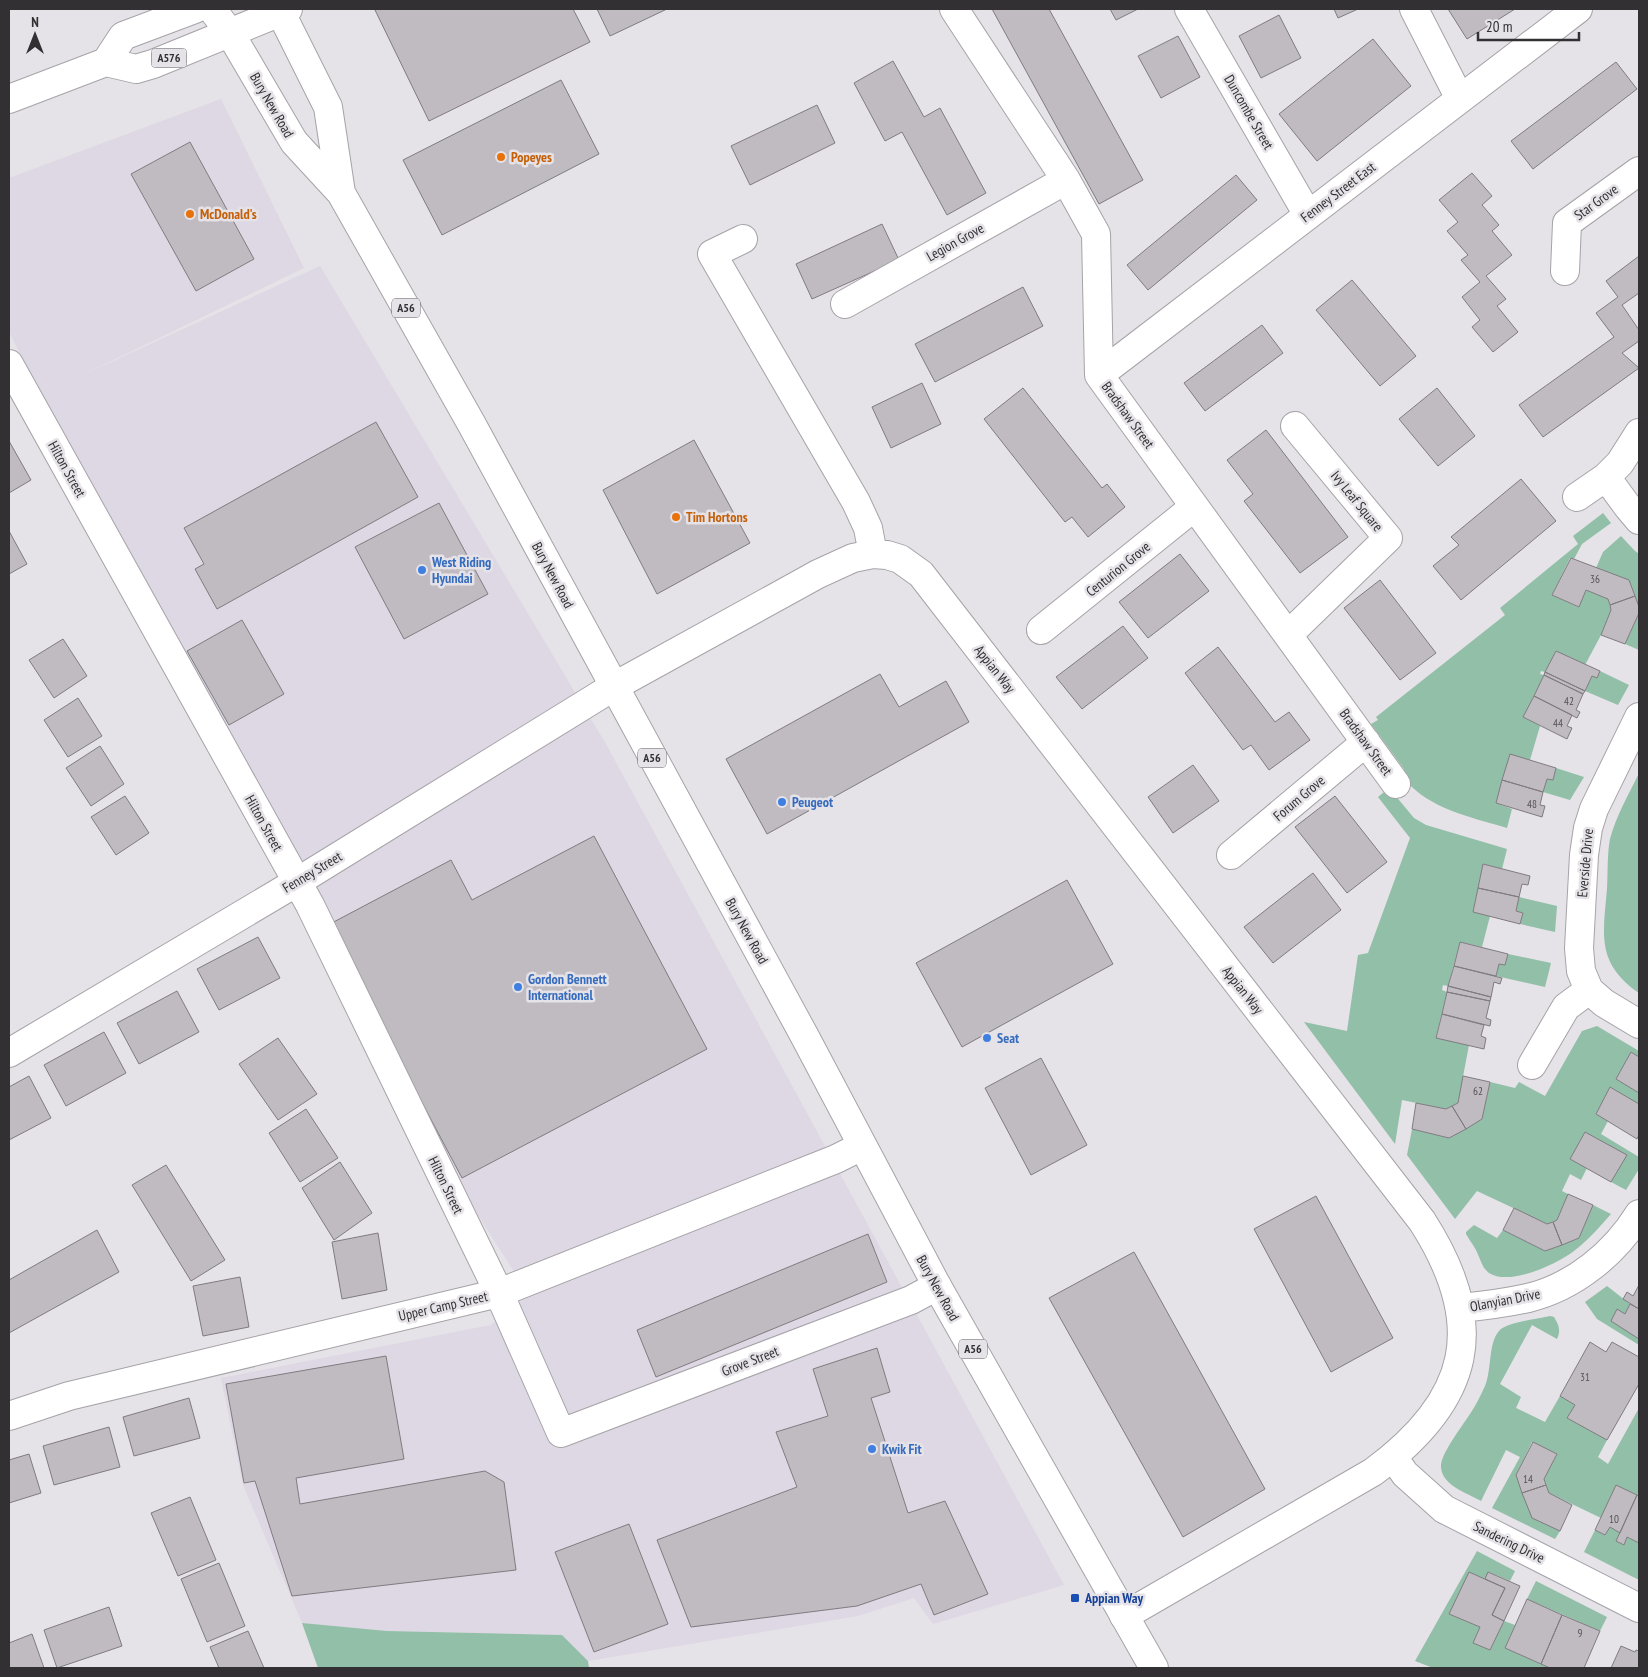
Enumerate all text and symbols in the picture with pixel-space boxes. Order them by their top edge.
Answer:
north arrow [10,10,60,60]
scale bar [1478,10,1579,42]
text: N [31,13,39,31]
text: 20 m [1486,17,1512,36]
road number: A576 [152,48,186,68]
street label: Bury New Road [246,69,298,141]
street label: Duncombe Street [1220,71,1278,153]
place label: Popeyes [511,148,552,166]
marker: Popeyes [495,151,507,163]
street label: Fenney Street East [1297,158,1379,226]
street label: Star Grove [1570,180,1622,224]
place label: McDonald's [200,205,257,223]
marker: McDonald's [184,208,196,220]
street label: Legion Grove [923,219,987,265]
road number: A56 [392,298,420,318]
street label: Bradshaw Street [1098,378,1158,452]
street label: Hilton Street [44,438,90,500]
street label: Ivy Leaf Square [1327,467,1387,535]
place label: Tim Hortons [686,508,748,526]
marker: Tim Hortons [670,511,682,523]
street label: Centurion Grove [1082,537,1154,600]
street label: Bury New Road [528,539,578,611]
place label: West Riding Hyundai [431,553,491,587]
marker: West Riding Hyundai [416,564,428,576]
house number: 36 [1590,572,1600,586]
street label: Appian Way [971,641,1020,697]
house number: 42 [1564,694,1574,708]
street label: Bradshaw Street [1336,705,1396,779]
house number: 44 [1553,716,1563,730]
road number: A56 [638,748,666,768]
street label: Forum Grove [1270,771,1329,825]
street label: Hilton Street [241,792,287,854]
place label: Peugeot [792,793,833,811]
marker: Peugeot [776,796,788,808]
house number: 48 [1527,797,1537,811]
street label: Everside Drive [1573,828,1597,898]
street label: Fenney Street [279,847,345,897]
street label: Bury New Road [722,895,772,967]
street label: Appian Way [1219,962,1268,1018]
place label: Gordon Bennett International [528,970,606,1004]
marker: Gordon Bennett International [512,981,524,993]
place label: Seat [997,1029,1019,1047]
marker: Seat [981,1032,993,1044]
house number: 62 [1473,1084,1483,1098]
street label: Hilton Street [424,1153,468,1217]
street label: Bury New Road [913,1252,963,1324]
street label: Olanyian Drive [1468,1284,1542,1316]
street label: Upper Camp Street [397,1287,490,1325]
road number: A56 [959,1340,987,1358]
street label: Grove Street [719,1342,781,1380]
house number: 31 [1580,1370,1590,1384]
place label: Kwik Fit [882,1440,922,1458]
marker: Kwik Fit [866,1443,878,1455]
house number: 14 [1523,1472,1533,1486]
house number: 10 [1609,1512,1619,1526]
street label: Sandering Drive [1470,1517,1548,1567]
place label: Appian Way [1084,1589,1144,1607]
marker: Appian Way [1069,1592,1081,1604]
house number: 9 [1578,1626,1583,1640]

